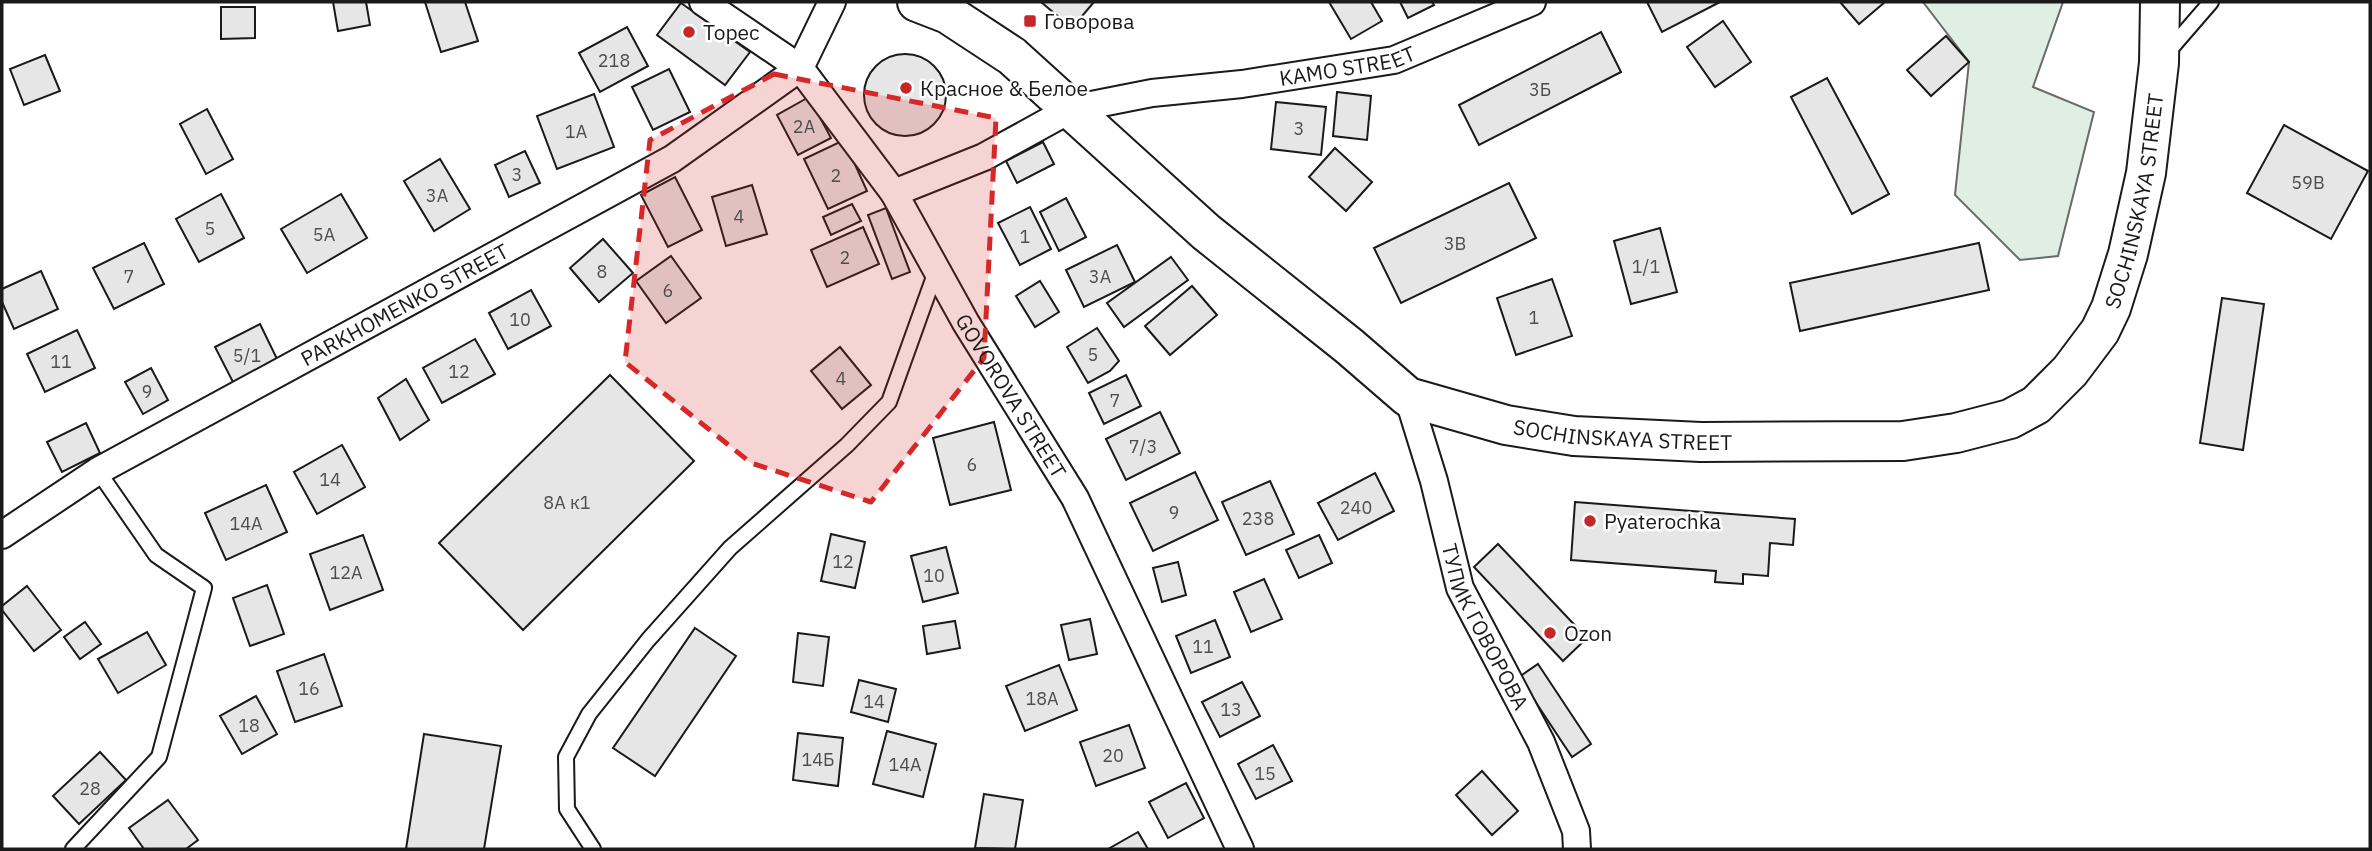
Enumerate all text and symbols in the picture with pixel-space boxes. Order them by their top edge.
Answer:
place label: Говорова [1044,7,1134,35]
marker: Говорова [1022,13,1038,29]
place label: Торес [703,18,760,46]
marker: Торес [681,24,697,40]
street label: KAMO STREET [1277,39,1419,92]
house number: 218 [598,49,630,72]
place label: Красное & Белое [920,74,1088,102]
house number: 3Б [1529,78,1551,101]
marker: Красное & Белое [898,80,914,96]
street label: SOCHINSKAYA STREET [2098,92,2169,312]
house number: 2А [793,115,816,138]
house number: 3 [1294,117,1304,140]
house number: 1А [565,120,588,143]
house number: 3 [512,163,522,186]
house number: 2 [831,164,841,187]
house number: 59В [2291,171,2325,194]
house number: 3А [426,184,449,207]
house number: 4 [734,205,745,228]
house number: 5 [205,217,215,240]
house number: 5А [313,223,336,246]
house number: 1 [1020,225,1030,248]
house number: 3В [1444,232,1466,255]
street label: PARKHOMENKO STREET [295,237,513,372]
house number: 2 [840,246,850,269]
house number: 1/1 [1632,255,1660,278]
house number: 8 [597,260,607,283]
house number: 7 [124,265,134,288]
house number: 3А [1089,265,1112,288]
house number: 6 [663,279,673,302]
house number: 1 [1529,306,1539,329]
house number: 10 [509,308,531,331]
street label: GOVOROVA STREET [950,309,1073,483]
house number: 5 [1088,343,1098,366]
house number: 5/1 [233,344,261,367]
house number: 11 [50,350,72,373]
house number: 12 [448,360,470,383]
house number: 4 [836,367,847,390]
house number: 9 [142,380,152,403]
house number: 7 [1110,389,1120,412]
street label: SOCHINSKAYA STREET [1511,412,1732,456]
house number: 7/3 [1129,435,1157,458]
house number: 6 [967,453,977,476]
house number: 14 [319,468,341,491]
house number: 8А к1 [543,491,591,514]
house number: 240 [1340,496,1372,519]
house number: 9 [1169,501,1179,524]
house number: 238 [1242,507,1274,530]
place label: Pyaterochka [1604,507,1721,535]
house number: 14А [229,512,263,535]
marker: Pyaterochka [1582,513,1598,529]
street label: ТУПИК ГОВОРОВА [1436,540,1535,714]
house number: 12 [832,550,854,573]
house number: 12А [329,561,363,584]
house number: 10 [923,564,945,587]
place label: Ozon [1564,619,1612,647]
marker: Ozon [1542,625,1558,641]
house number: 11 [1192,635,1214,658]
house number: 16 [298,677,320,700]
house number: 18А [1025,687,1059,710]
house number: 14 [863,690,885,713]
house number: 13 [1220,698,1242,721]
house number: 18 [238,714,260,737]
house number: 20 [1102,744,1124,767]
house number: 14Б [801,748,835,771]
house number: 14А [888,753,922,776]
house number: 15 [1254,762,1276,785]
house number: 28 [79,777,101,800]

